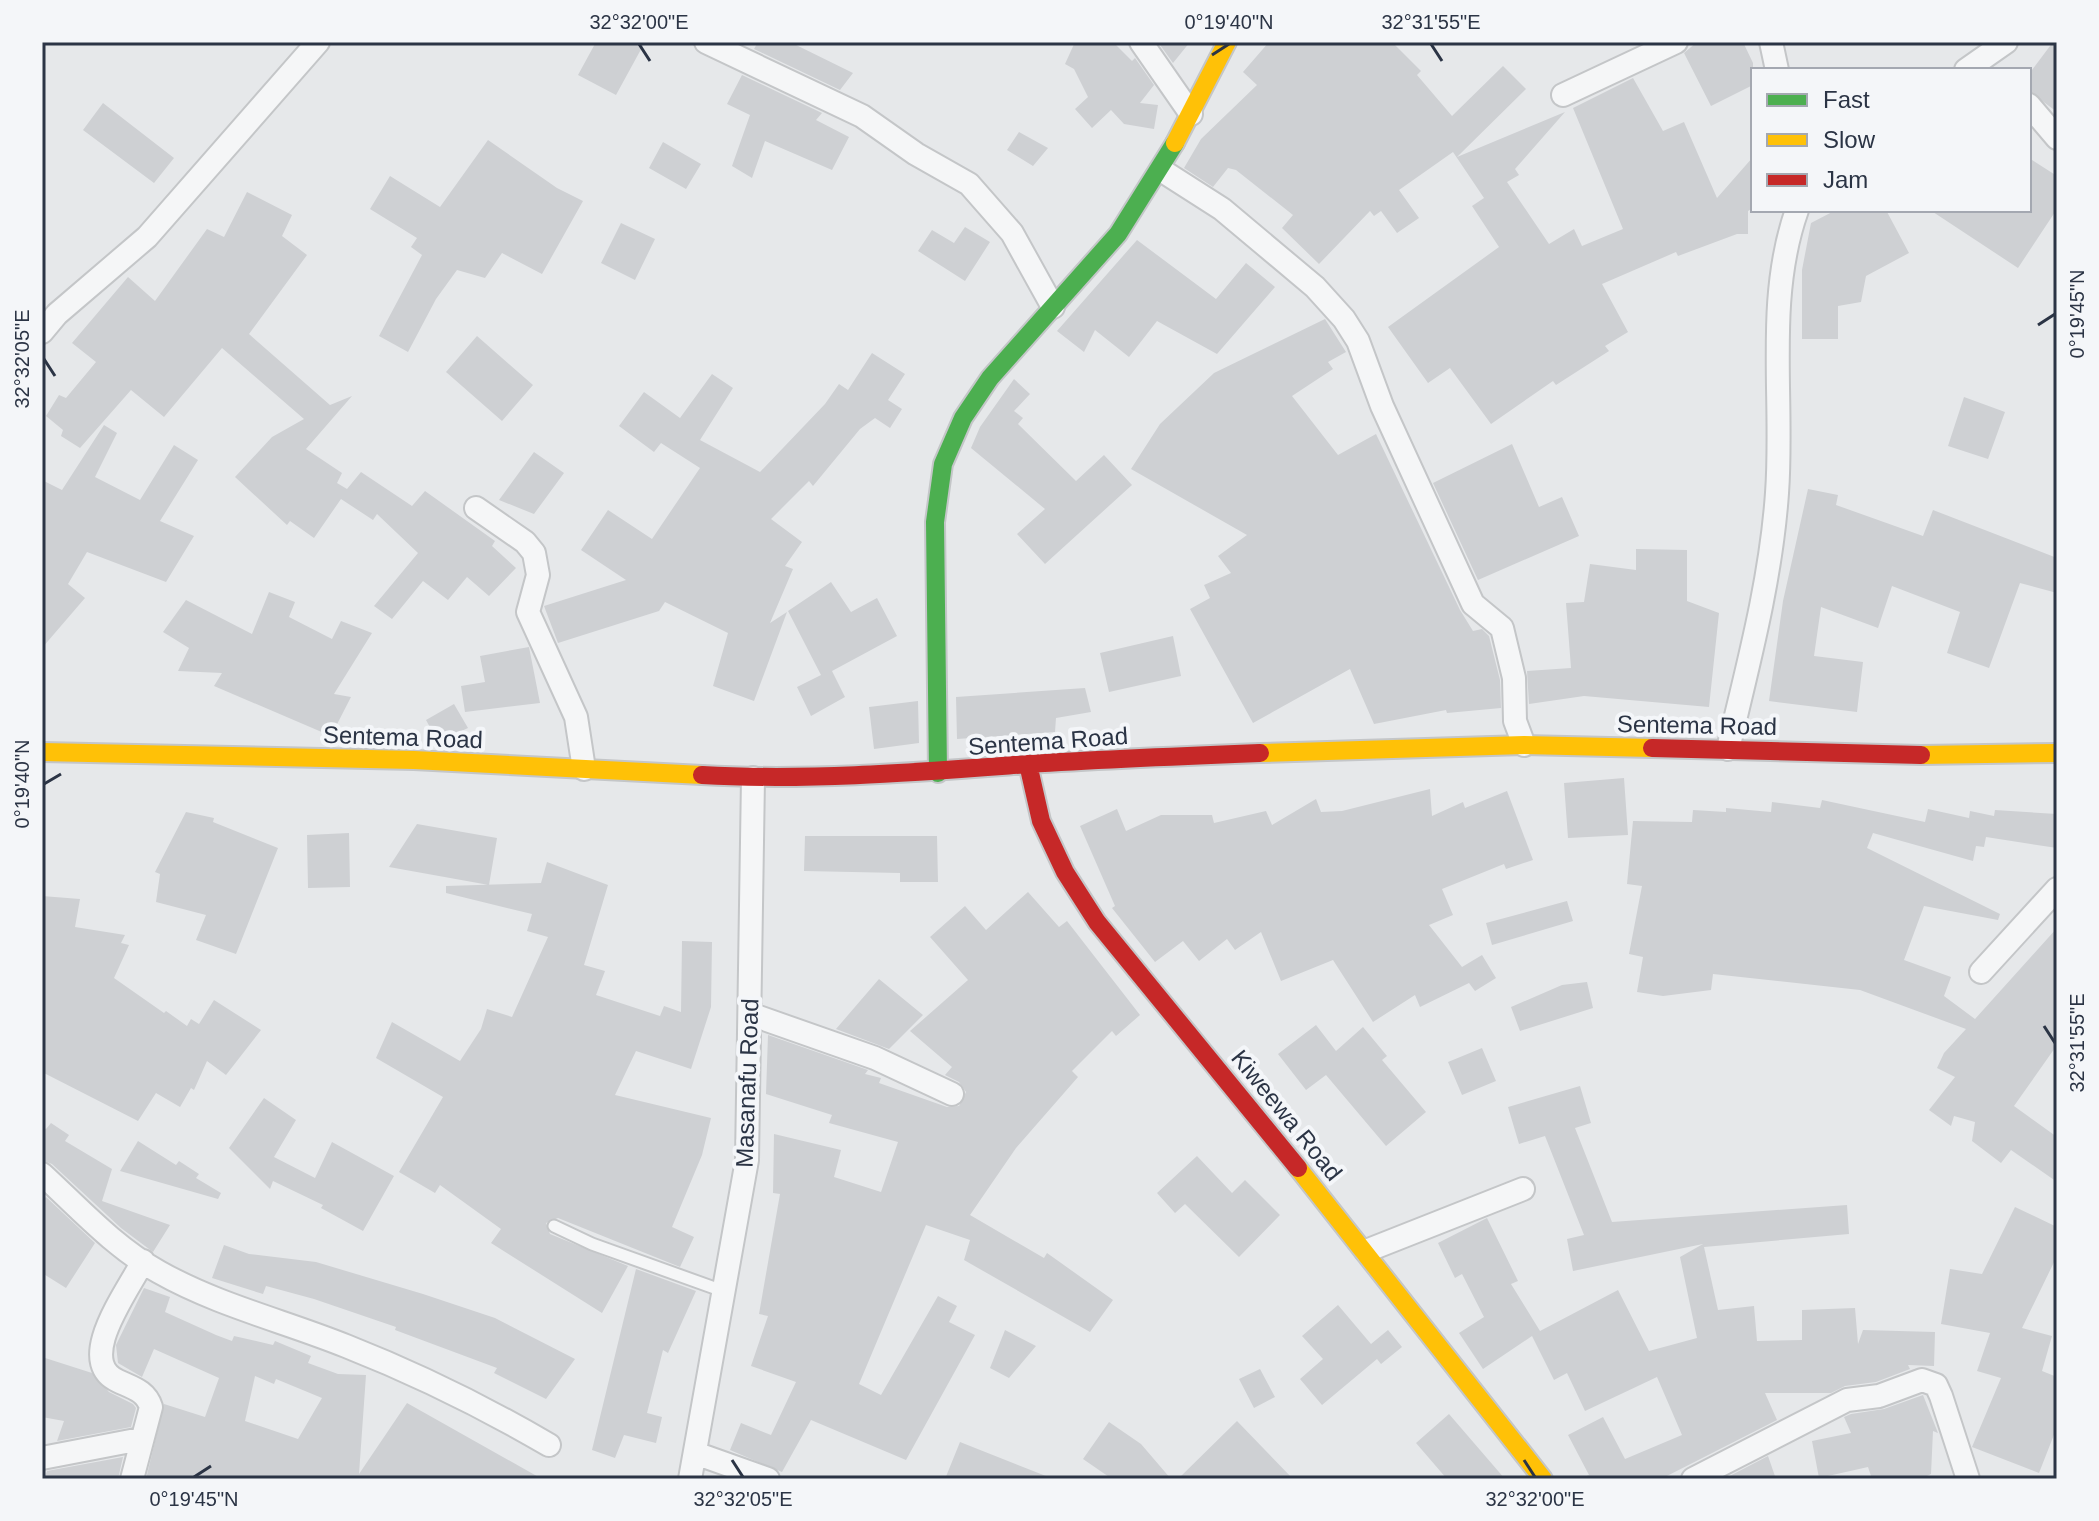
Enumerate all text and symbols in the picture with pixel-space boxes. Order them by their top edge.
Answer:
text: 32°32'00"E [590,11,689,33]
text: 0°19'40"N [1185,11,1273,33]
text: 32°31'55"E [1382,11,1481,33]
legend [1751,68,2031,212]
text: Fast [1823,86,1870,113]
text: Slow [1823,126,1876,153]
text: Jam [1823,166,1868,193]
text: 0°19'45"N [2066,270,2088,358]
text: 32°32'05"E [11,310,33,409]
street label: Sentema Road [1617,710,1777,740]
street label: Sentema Road [323,721,483,753]
street label: Sentema Road [967,722,1129,760]
text: 0°19'40"N [11,740,33,828]
text: 32°31'55"E [2066,994,2088,1093]
street label: Masanafu Road [731,998,763,1168]
street label: Kiweewa Road [1226,1044,1348,1186]
text: 0°19'45"N [150,1488,238,1510]
text: 32°32'05"E [694,1488,793,1510]
text: 32°32'00"E [1486,1488,1585,1510]

